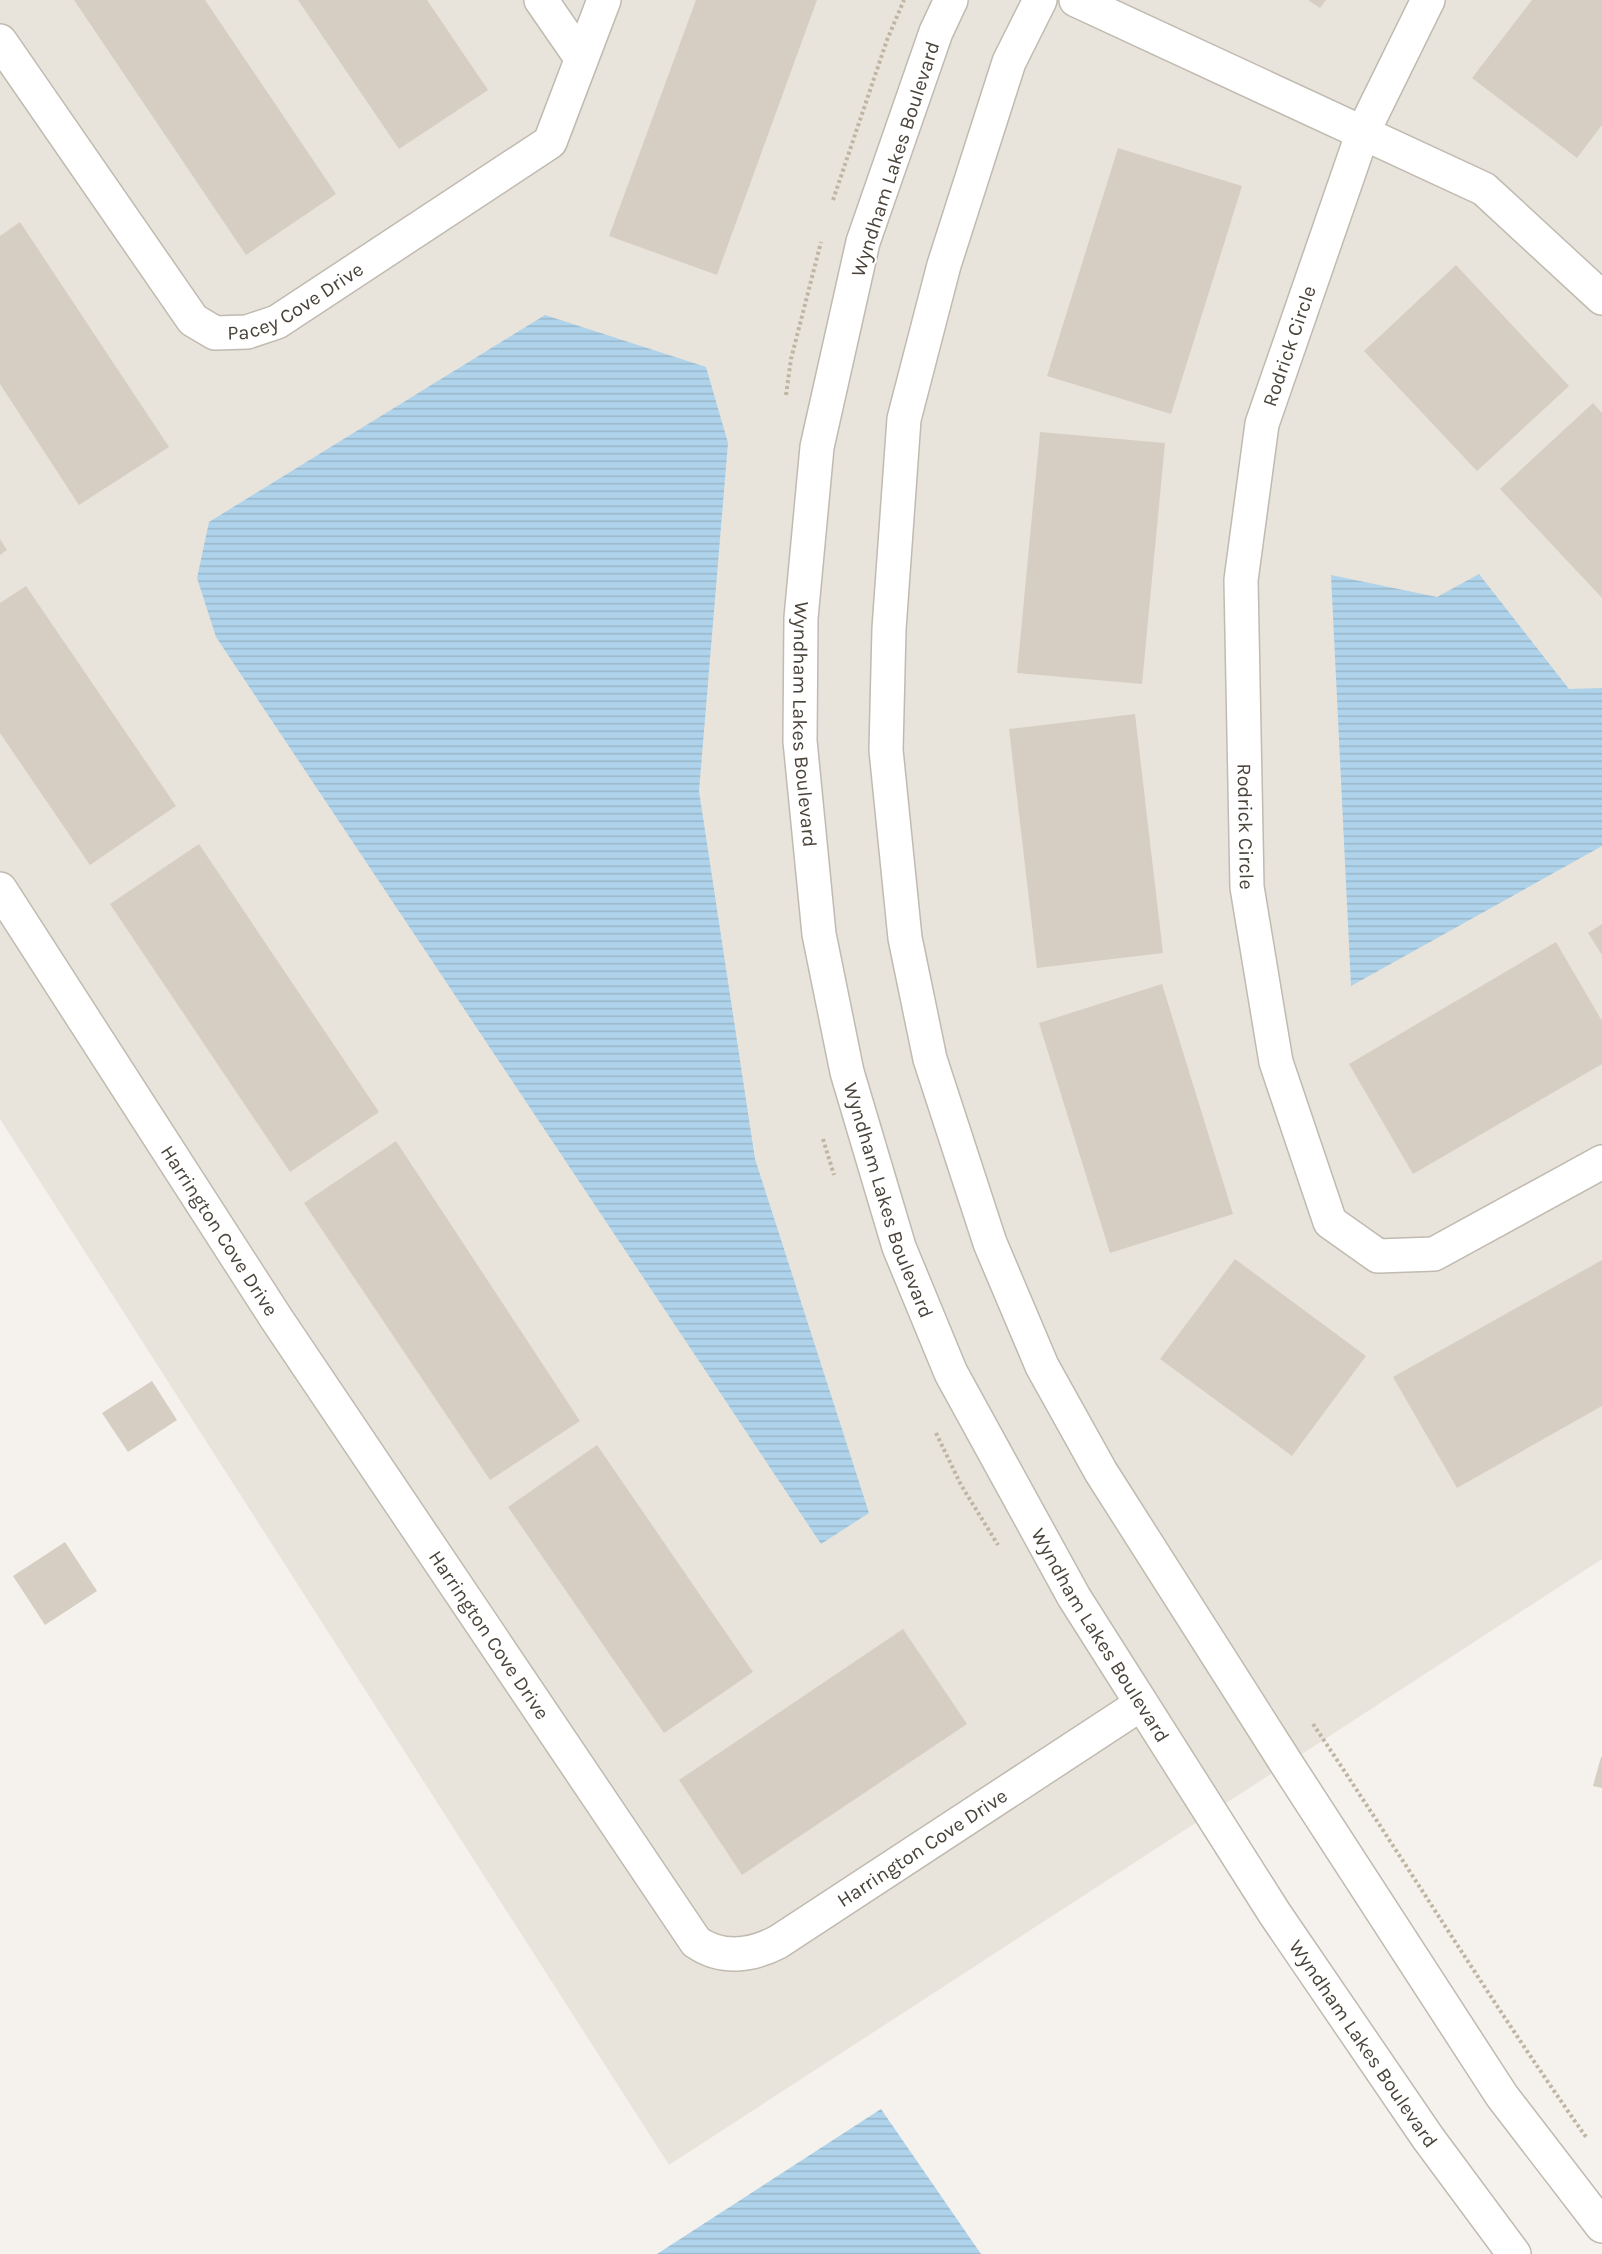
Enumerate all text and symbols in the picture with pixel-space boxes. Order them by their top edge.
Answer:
street label: Wyndham Lakes Boulevard [846,38,944,280]
street label: Pacey Cove Drive [227,258,367,345]
street label: Rodrick Circle [1258,283,1321,410]
street label: Wyndham Lakes Boulevard [788,600,821,848]
street label: Rodrick Circle [1233,763,1258,890]
street label: Wyndham Lakes Boulevard [839,1080,938,1321]
street label: Harrington Cove Drive [156,1141,283,1320]
street label: Wyndham Lakes Boulevard [1026,1524,1174,1747]
street label: Harrington Cove Drive [424,1546,554,1724]
street label: Harrington Cove Drive [833,1784,1012,1912]
street label: Wyndham Lakes Boulevard [1284,1936,1442,2152]

